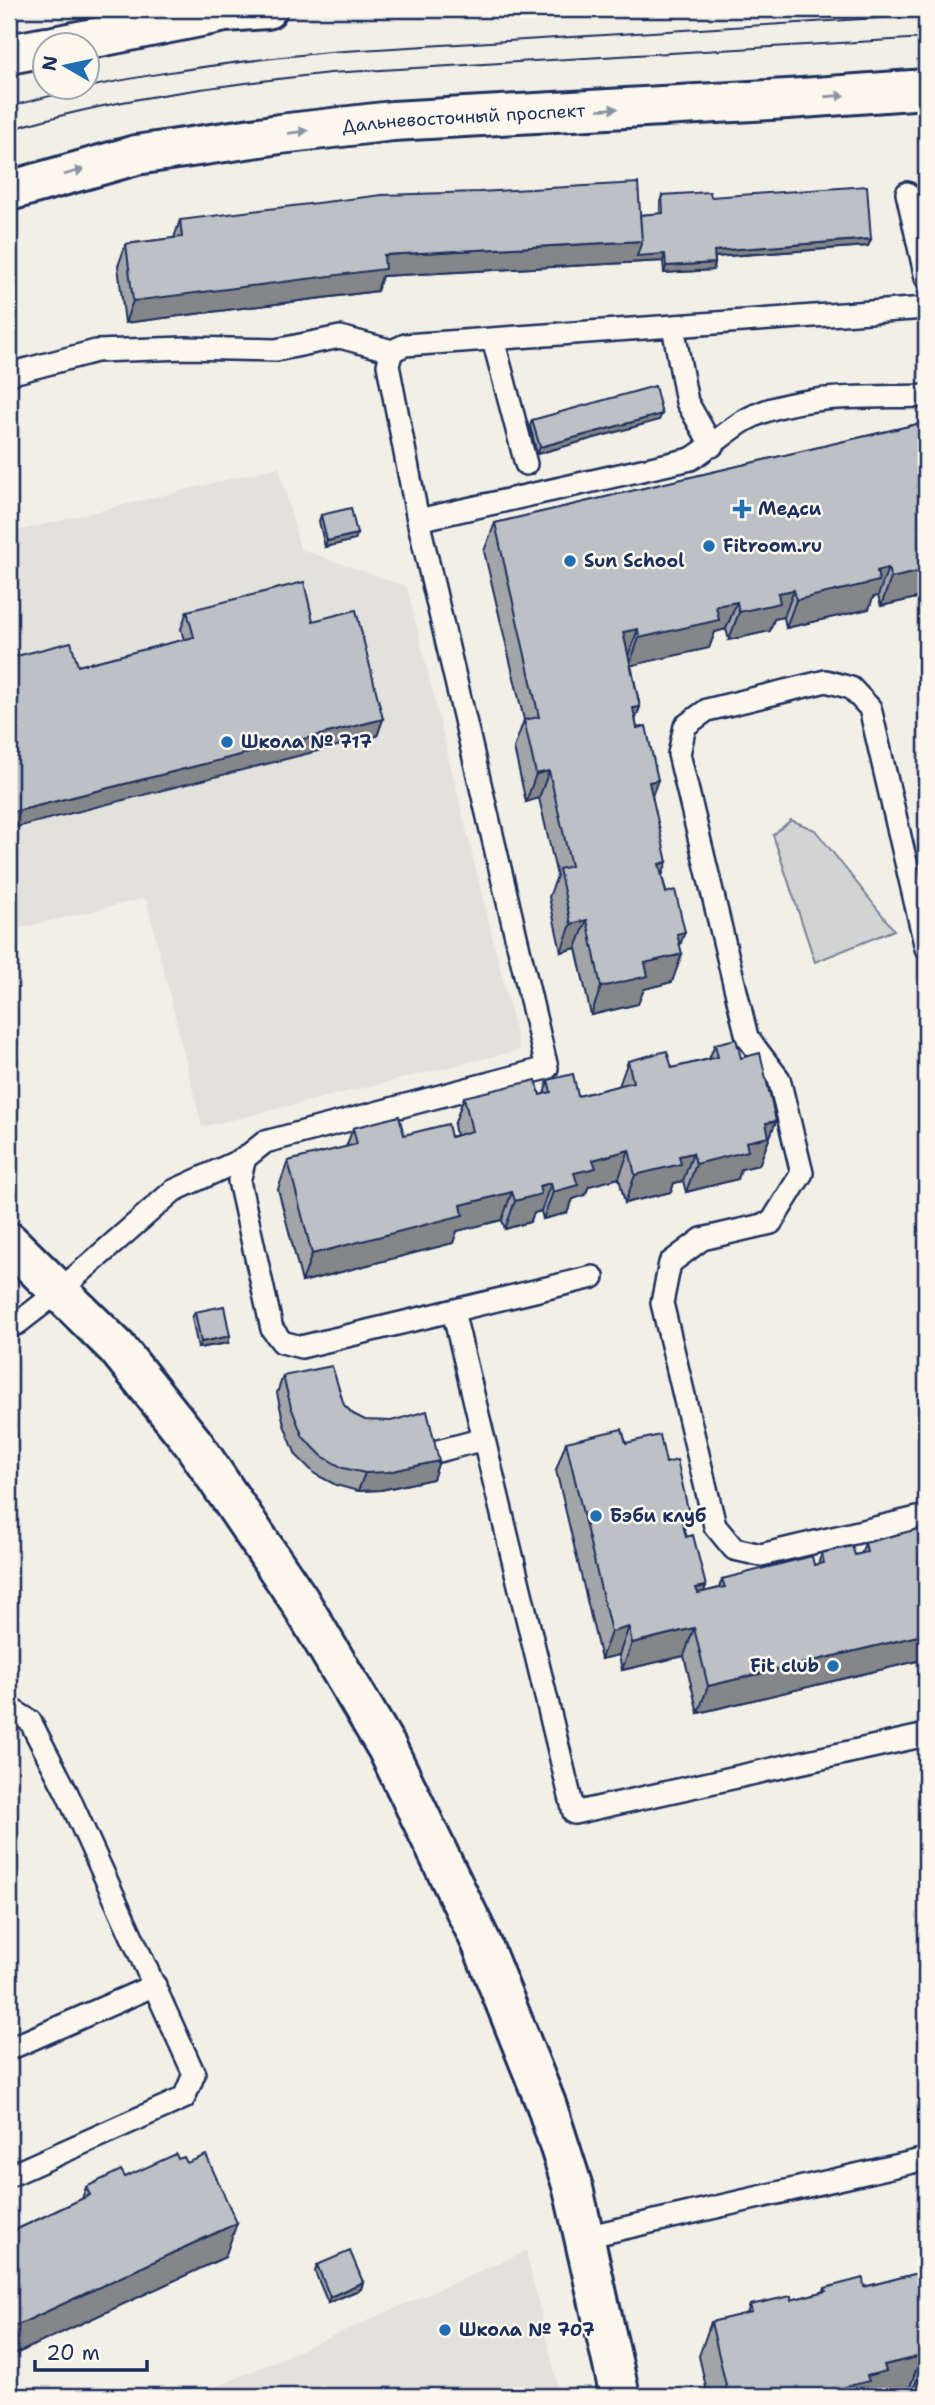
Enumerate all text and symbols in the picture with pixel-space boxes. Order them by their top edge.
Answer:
north arrow [32,32,102,102]
text: N [36,54,63,73]
one-way arrow [824,90,846,101]
street label: Дальневосточный проспект [341,98,587,139]
one-way arrow [597,104,619,115]
one-way arrow [287,126,309,137]
one-way arrow [64,166,86,177]
place label: Медси [758,497,822,521]
marker: Медси [732,499,752,519]
place label: Fitroom.ru [723,534,822,558]
marker: Fitroom.ru [701,538,717,554]
place label: Sun School [584,549,684,573]
marker: Sun School [562,553,578,569]
place label: Школа № 717 [241,730,372,754]
marker: Школа № 717 [219,734,235,750]
place label: Бэби клуб [610,1504,706,1528]
marker: Бэби клуб [588,1508,604,1524]
place label: Fit club [750,1654,819,1678]
marker: Fit club [825,1658,841,1674]
place label: Школа № 707 [459,2318,595,2342]
marker: Школа № 707 [437,2322,453,2338]
scale bar [35,2328,147,2372]
text: 20 m [46,2339,100,2367]

